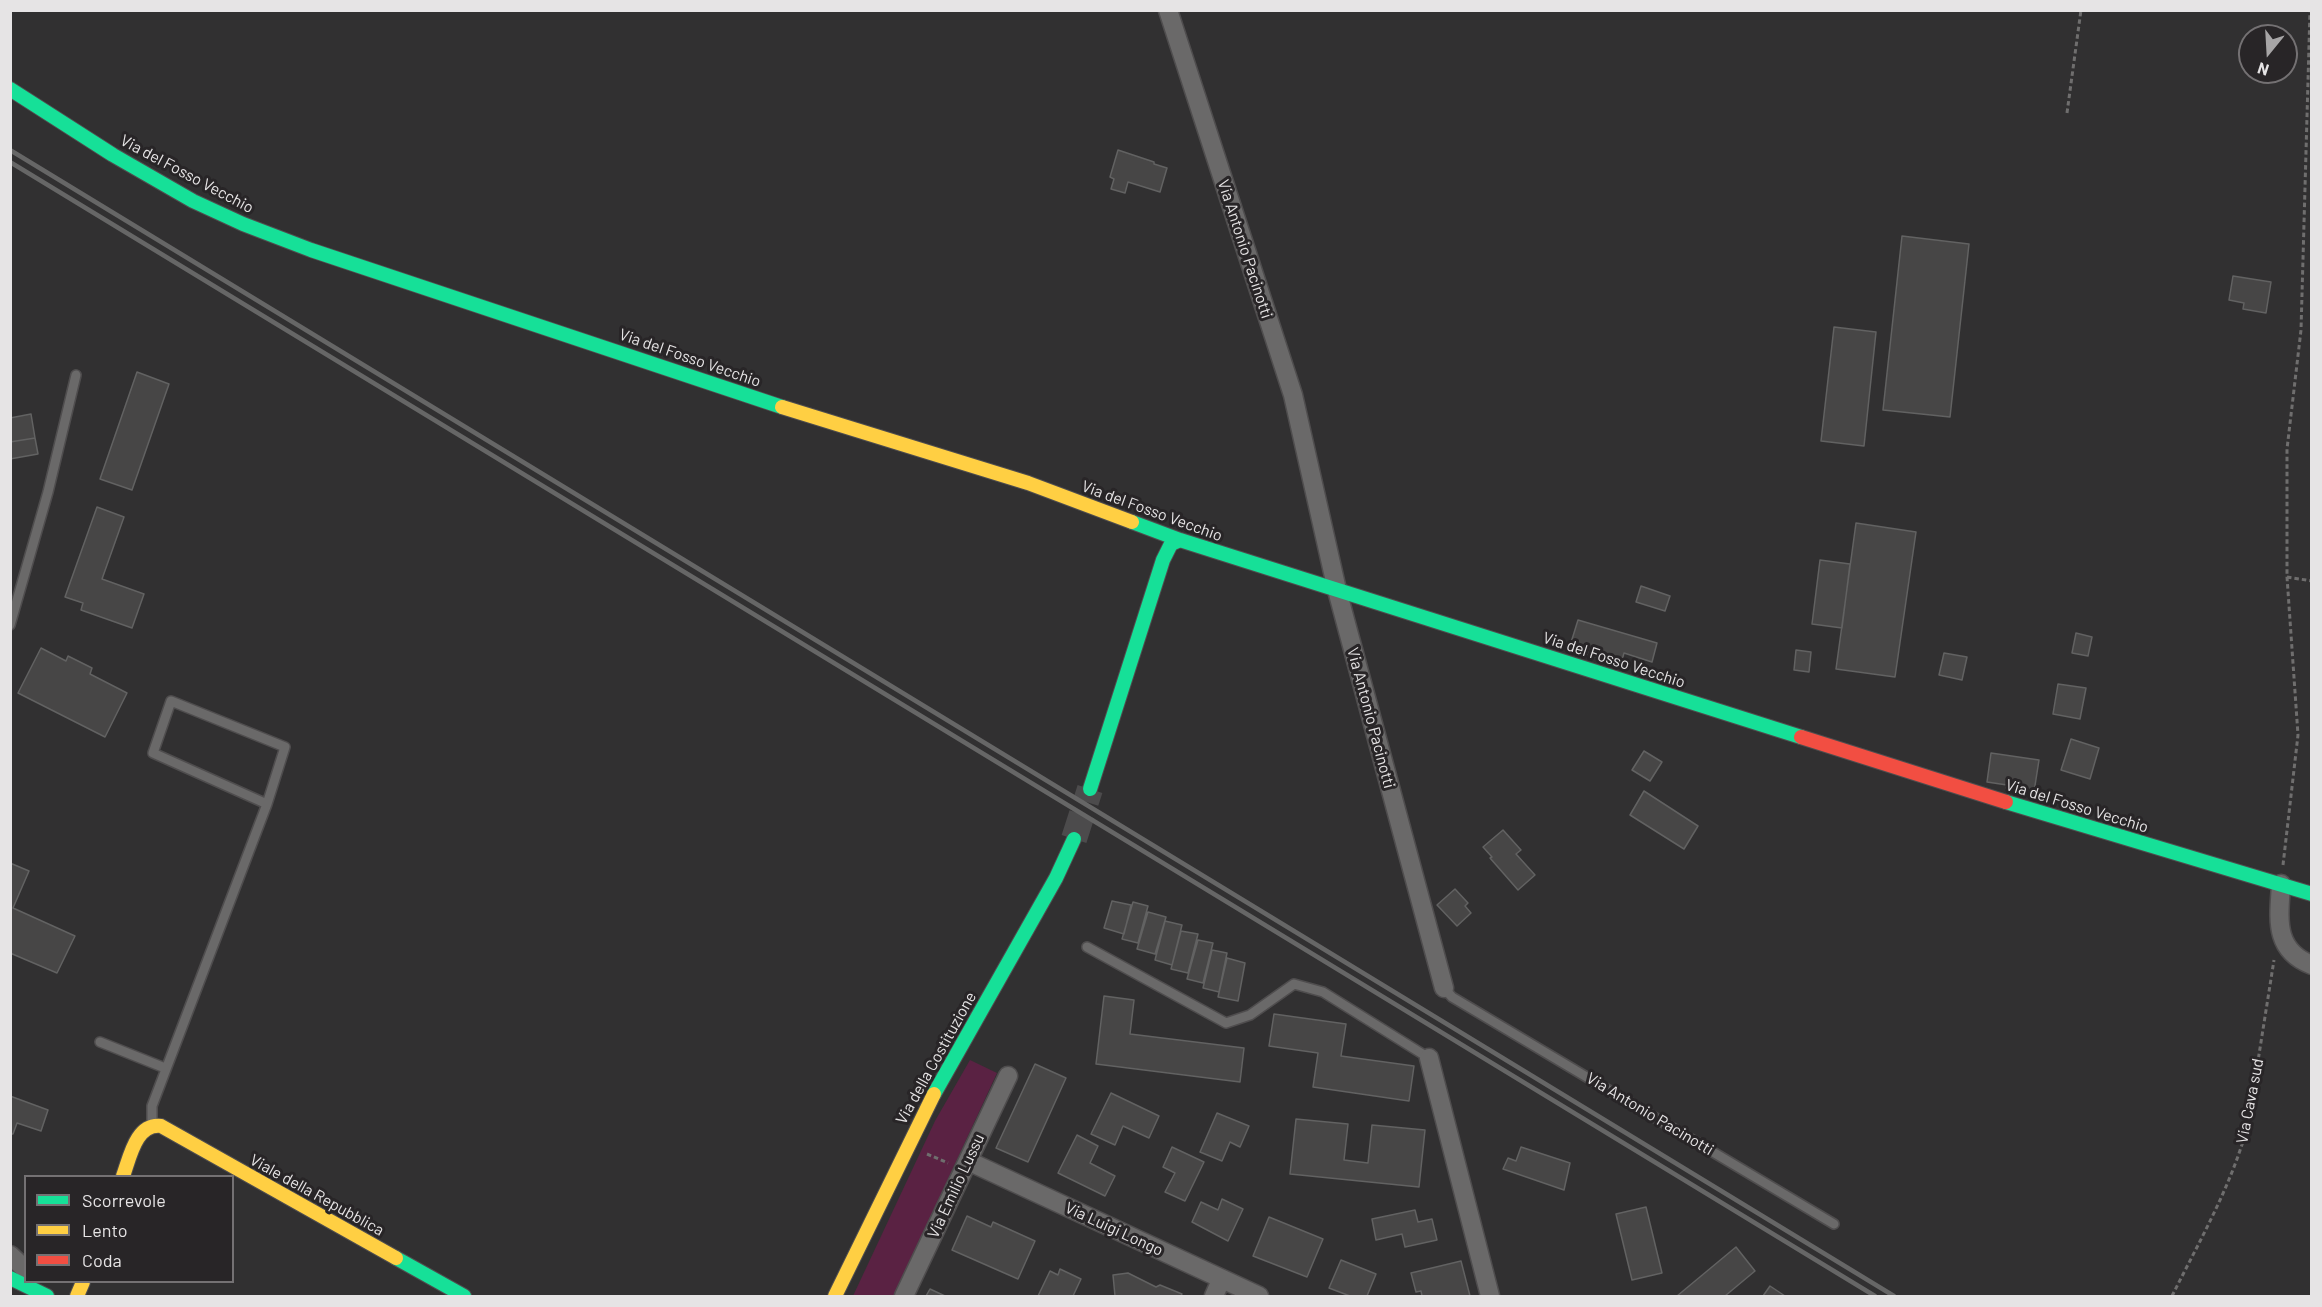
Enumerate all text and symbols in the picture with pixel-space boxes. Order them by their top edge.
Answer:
north arrow [2238,24,2298,84]
text: N [2255,59,2271,80]
street label: Via del Fosso Vecchio [117,131,257,217]
street label: Via Antonio Pacinotti [1213,177,1277,321]
street label: Via del Fosso Vecchio [617,325,763,391]
street label: Via del Fosso Vecchio [1079,477,1225,545]
street label: Via del Fosso Vecchio [1540,628,1688,692]
street label: Via Antonio Pacinotti [1343,645,1399,791]
street label: Via del Fosso Vecchio [2003,775,2151,837]
street label: Via della Costituzione [892,989,980,1127]
street label: Via Cava sud [2232,1057,2268,1145]
street label: Via Antonio Pacinotti [1583,1068,1717,1160]
street label: Via Emilio Lussu [923,1131,989,1241]
street label: Viale della Repubblica [247,1150,387,1240]
legend [24,1175,234,1283]
text: Scorrevole [82,1189,166,1211]
street label: Via Luigi Longo [1062,1198,1166,1260]
text: Lento [82,1219,128,1241]
text: Coda [82,1249,122,1271]

